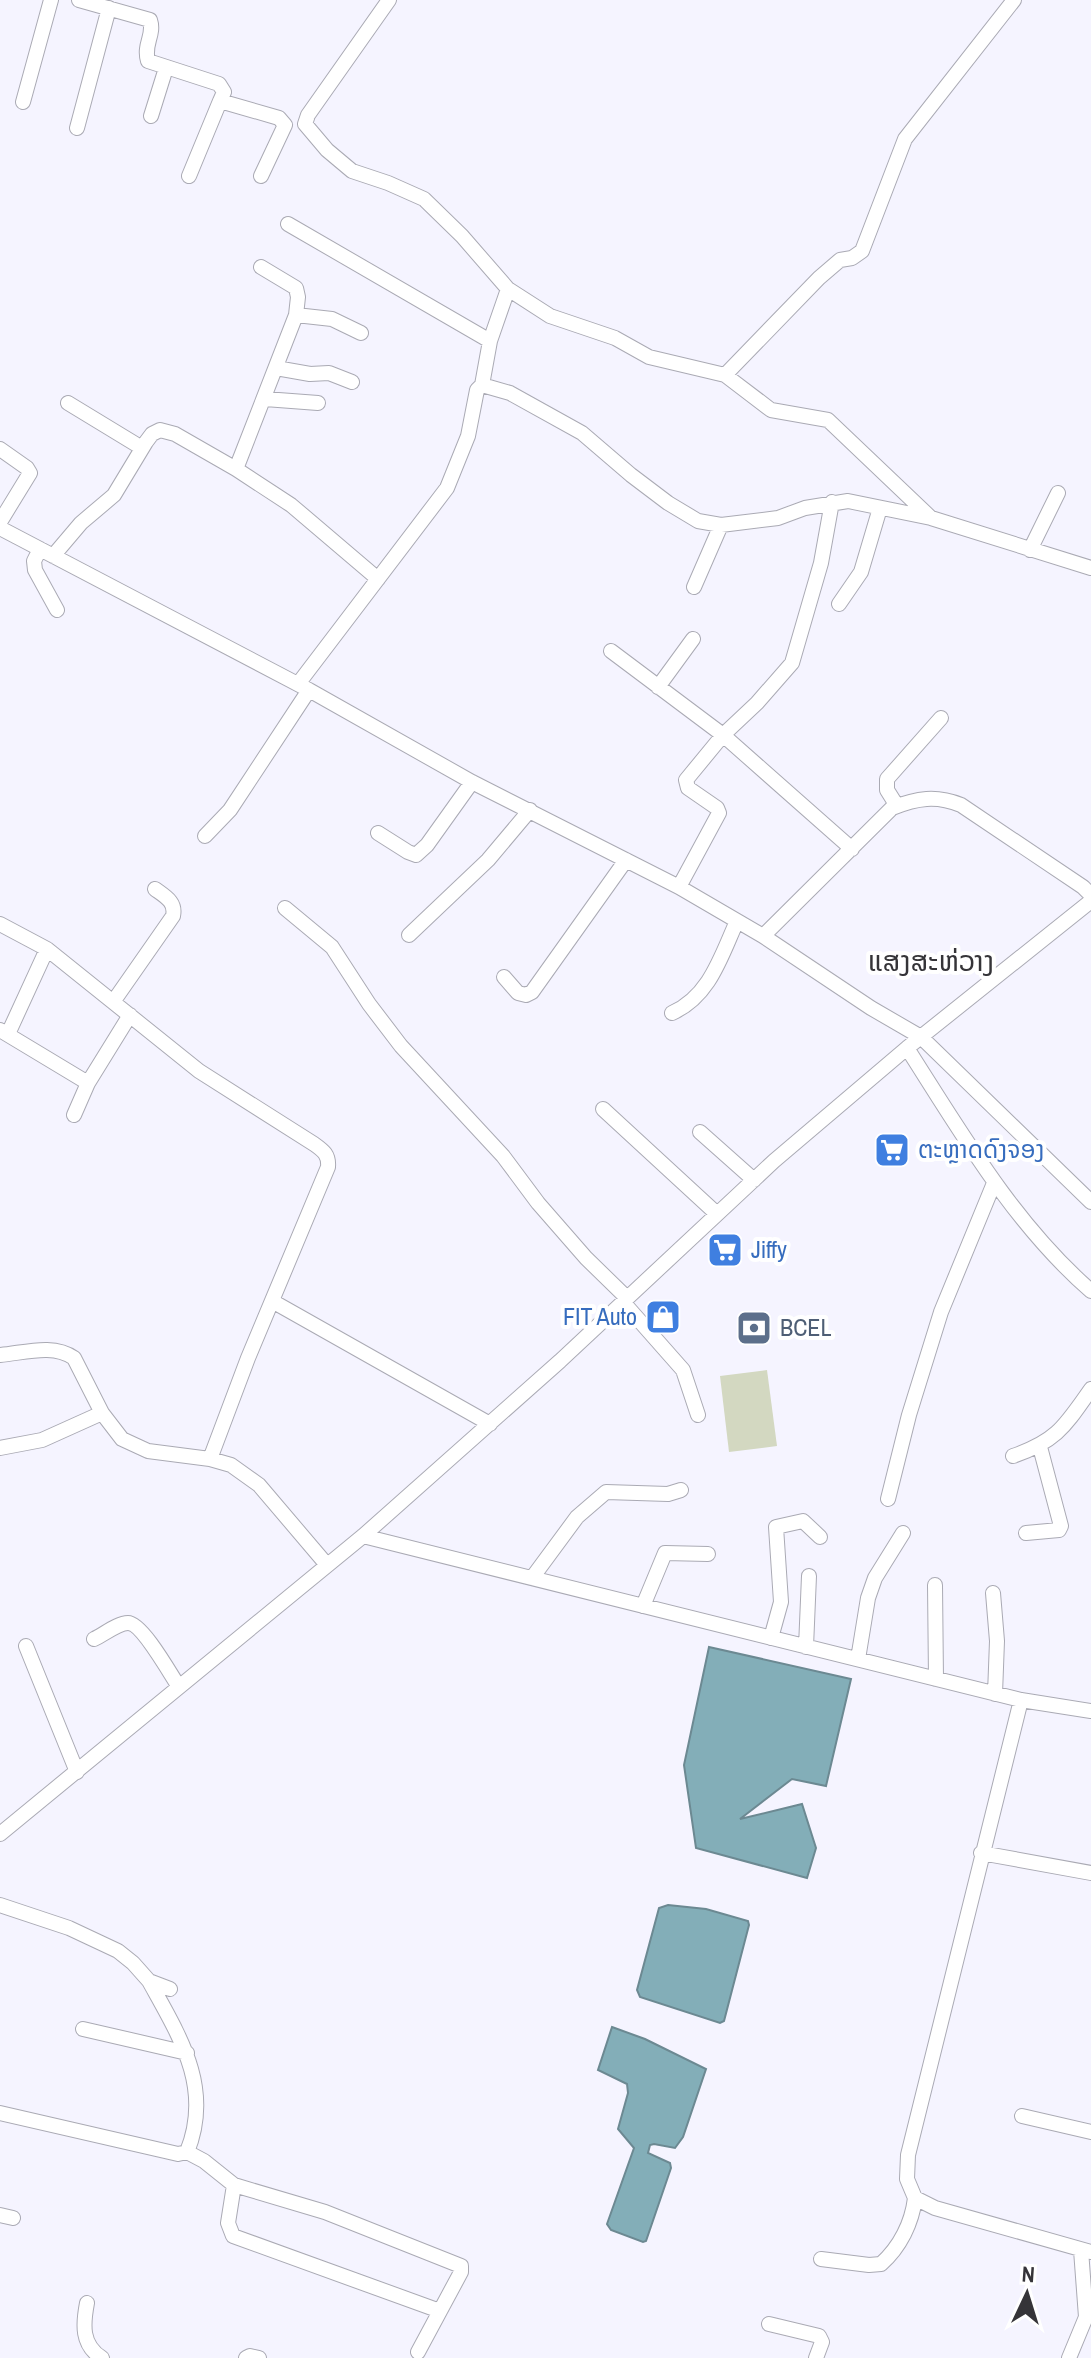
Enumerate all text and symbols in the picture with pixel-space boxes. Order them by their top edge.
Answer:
district label: ແສງສະຫ່ວາງ [868,942,994,980]
supermarket icon: ຕະຫຼາດດົງຈອງ [873,1131,911,1169]
place label: ຕະຫຼາດດົງຈອງ [918,1133,1044,1165]
supermarket icon: Jiffy [706,1231,744,1269]
place label: Jiffy [751,1233,787,1265]
shop icon: FIT Auto [644,1298,682,1336]
place label: FIT Auto [563,1300,637,1332]
bank icon: BCEL [735,1309,773,1347]
place label: BCEL [780,1311,831,1343]
north arrow [987,2254,1067,2334]
text: N [1021,2259,1036,2289]

